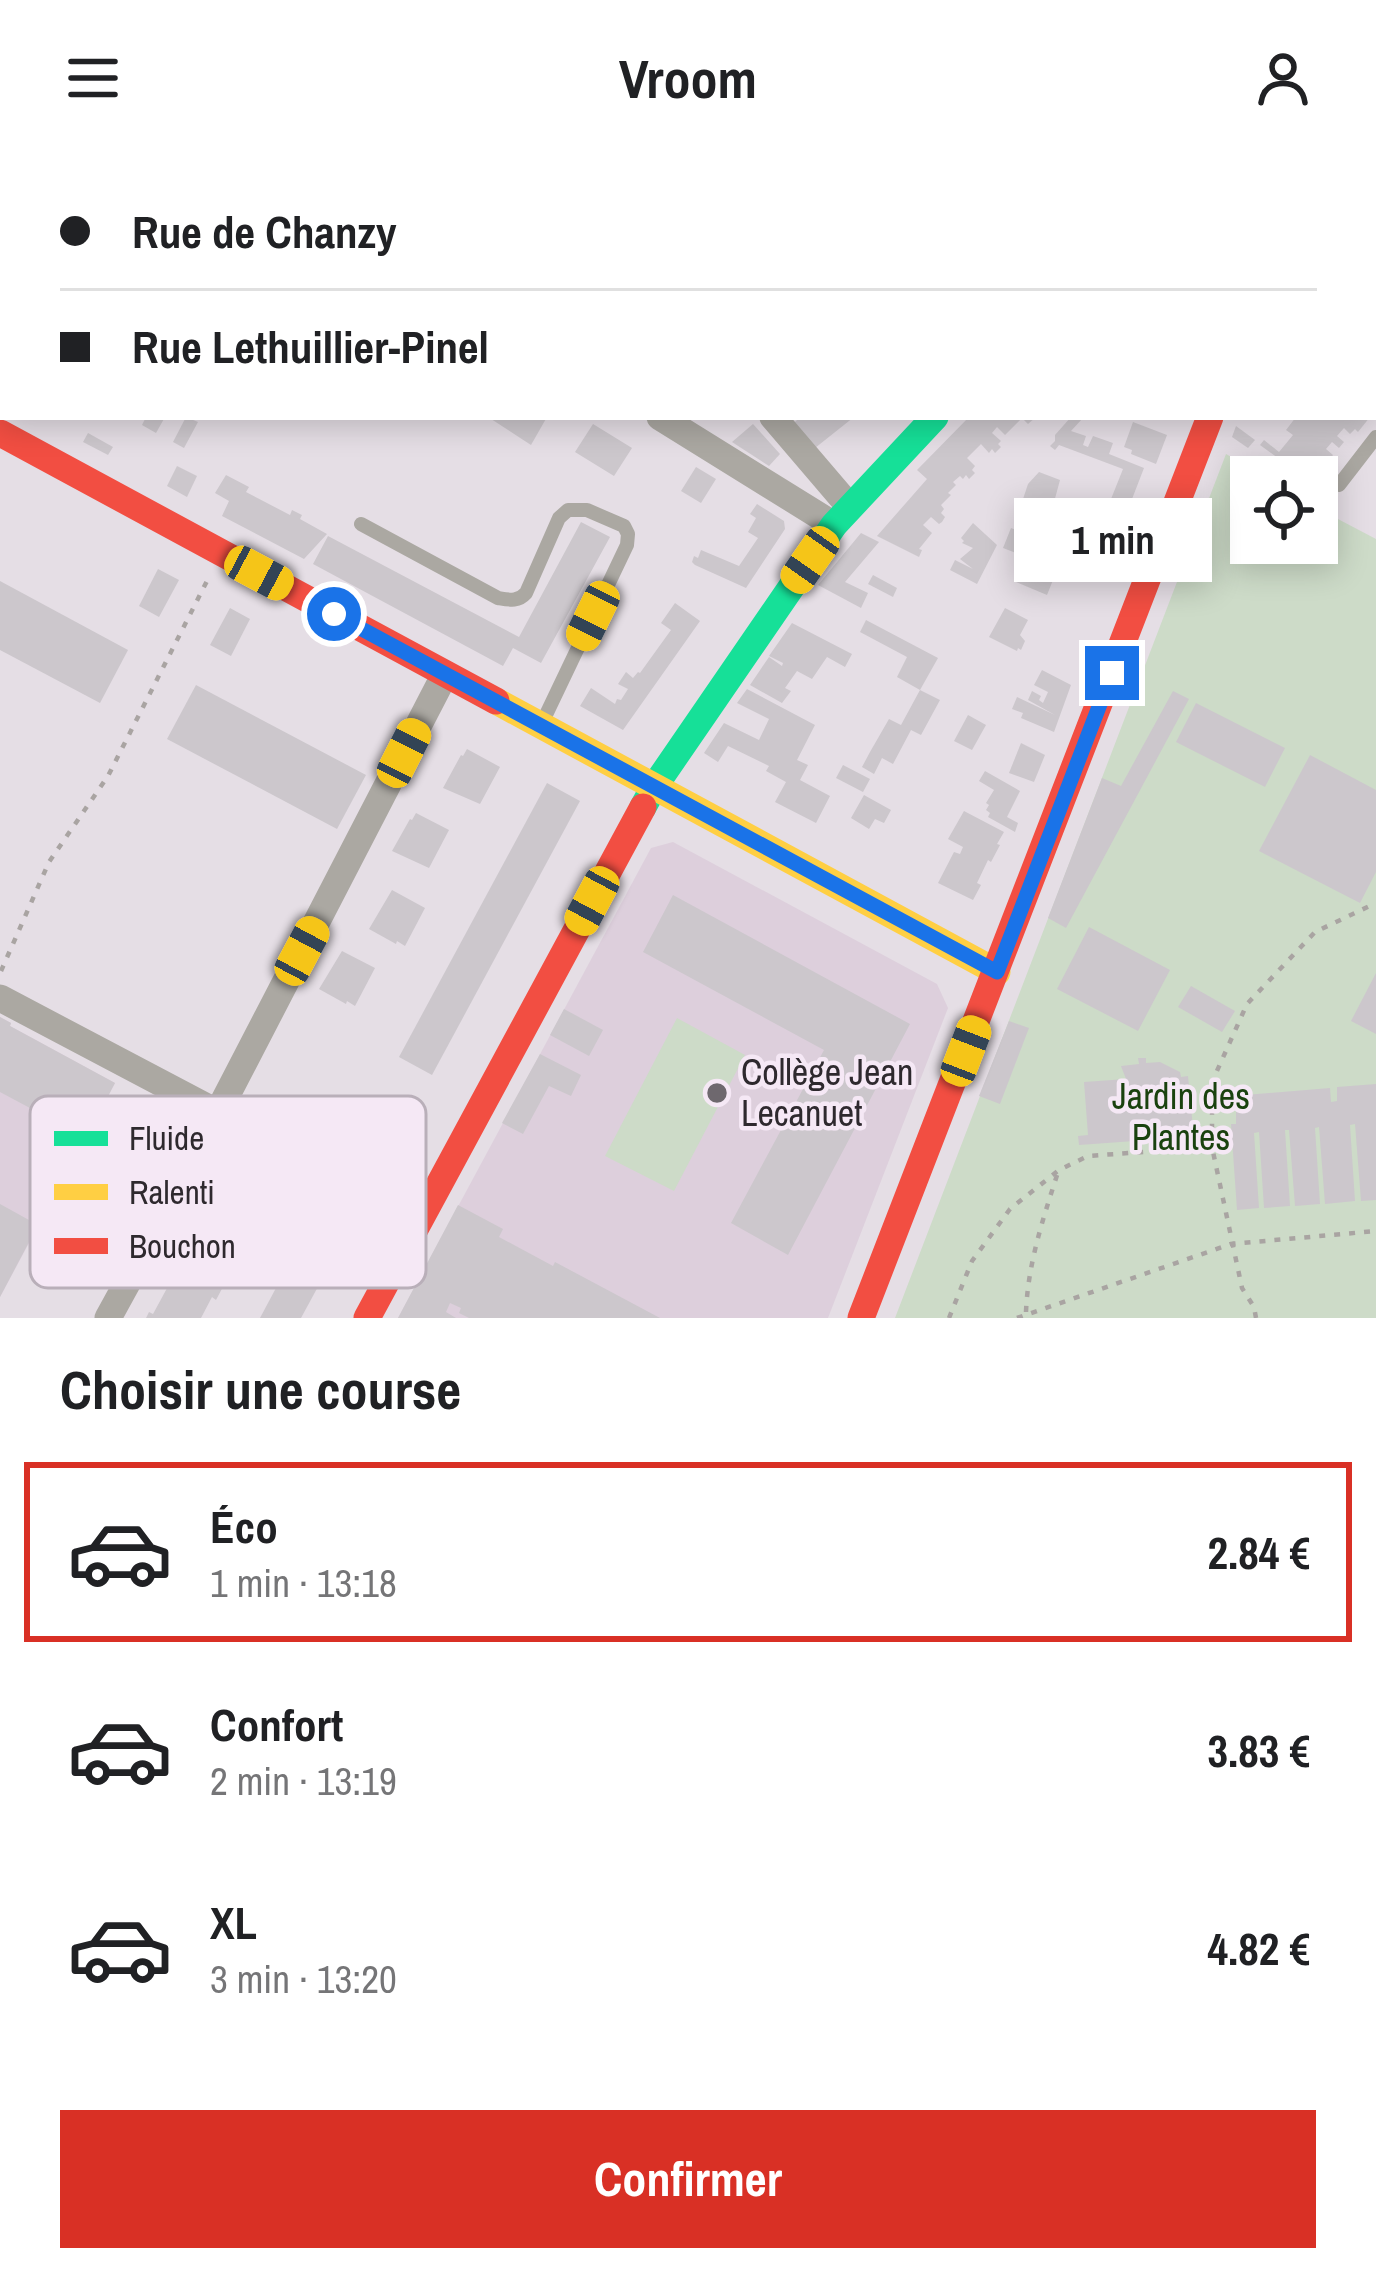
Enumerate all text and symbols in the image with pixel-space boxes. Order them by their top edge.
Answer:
text: Vroom [619,42,757,115]
icon: menu [60,45,126,111]
icon: person [1250,45,1316,111]
text: Rue de Chanzy [132,201,397,262]
text: Rue Lethuillier-Pinel [132,316,489,377]
map controls [1230,456,1338,564]
button: locate [1230,456,1338,564]
callout: 1 min [1013,499,1211,583]
text: 1 min [1071,514,1155,566]
car [775,520,845,600]
car [219,540,299,606]
car [561,576,625,656]
route start [307,587,361,641]
route end [1085,646,1139,700]
car [372,713,436,793]
car [559,861,625,941]
car [269,911,335,991]
car [936,1011,996,1091]
place label: Collège Jean Lecanuet [741,1048,913,1137]
park label: Jardin des Plantes [1112,1072,1250,1161]
marker: Collège Jean Lecanuet [704,1080,730,1106]
legend [30,1096,426,1288]
text: Fluide [129,1116,204,1160]
text: Ralenti [129,1170,215,1214]
text: Bouchon [129,1224,236,1268]
text: Choisir une course [60,1353,461,1426]
text: Éco [210,1496,278,1557]
icon: car [66,1498,174,1606]
text: 2.84 € [1207,1522,1310,1583]
text: 1 min · 13:18 [210,1557,397,1609]
text: Confort [210,1694,343,1755]
icon: car [66,1696,174,1804]
text: 3.83 € [1207,1720,1310,1781]
text: 2 min · 13:19 [210,1755,397,1807]
text: XL [210,1892,257,1953]
icon: car [66,1894,174,2002]
text: 4.82 € [1207,1918,1310,1979]
text: 3 min · 13:20 [210,1953,397,2005]
button: Confirmer [60,2110,1316,2248]

